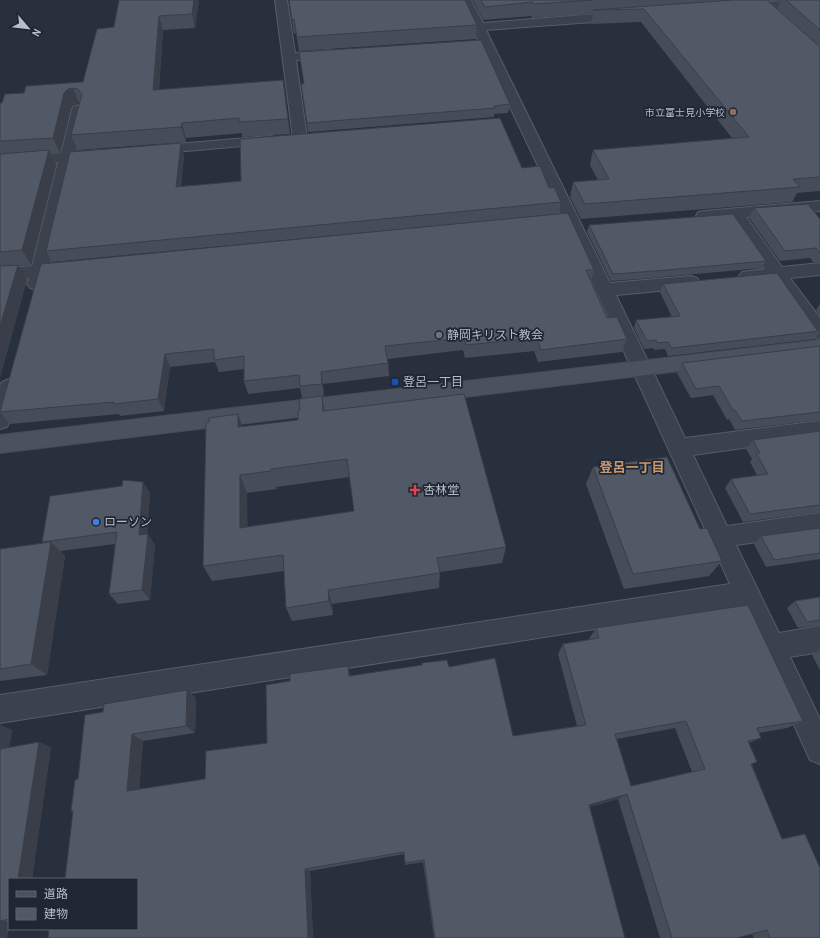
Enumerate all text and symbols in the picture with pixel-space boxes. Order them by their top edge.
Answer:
north arrow [8,8,48,48]
text: N [29,27,45,39]
place label: 市立富士見小学校 [645,106,725,119]
marker: 市立富士見小学校 [728,107,738,117]
place label: 静岡キリスト教会 [447,327,543,343]
marker: 静岡キリスト教会 [434,330,444,340]
place label: 登呂一丁目 [403,374,463,390]
marker: 登呂一丁目 [390,377,400,387]
district label: 登呂一丁目 [599,459,665,476]
place label: 杏林堂 [423,482,459,498]
marker: 杏林堂 [410,485,420,495]
place label: ローソン [104,514,152,530]
marker: ローソン [91,517,101,527]
legend [8,878,138,930]
text: 道路 [44,886,68,902]
text: 建物 [44,906,68,922]

